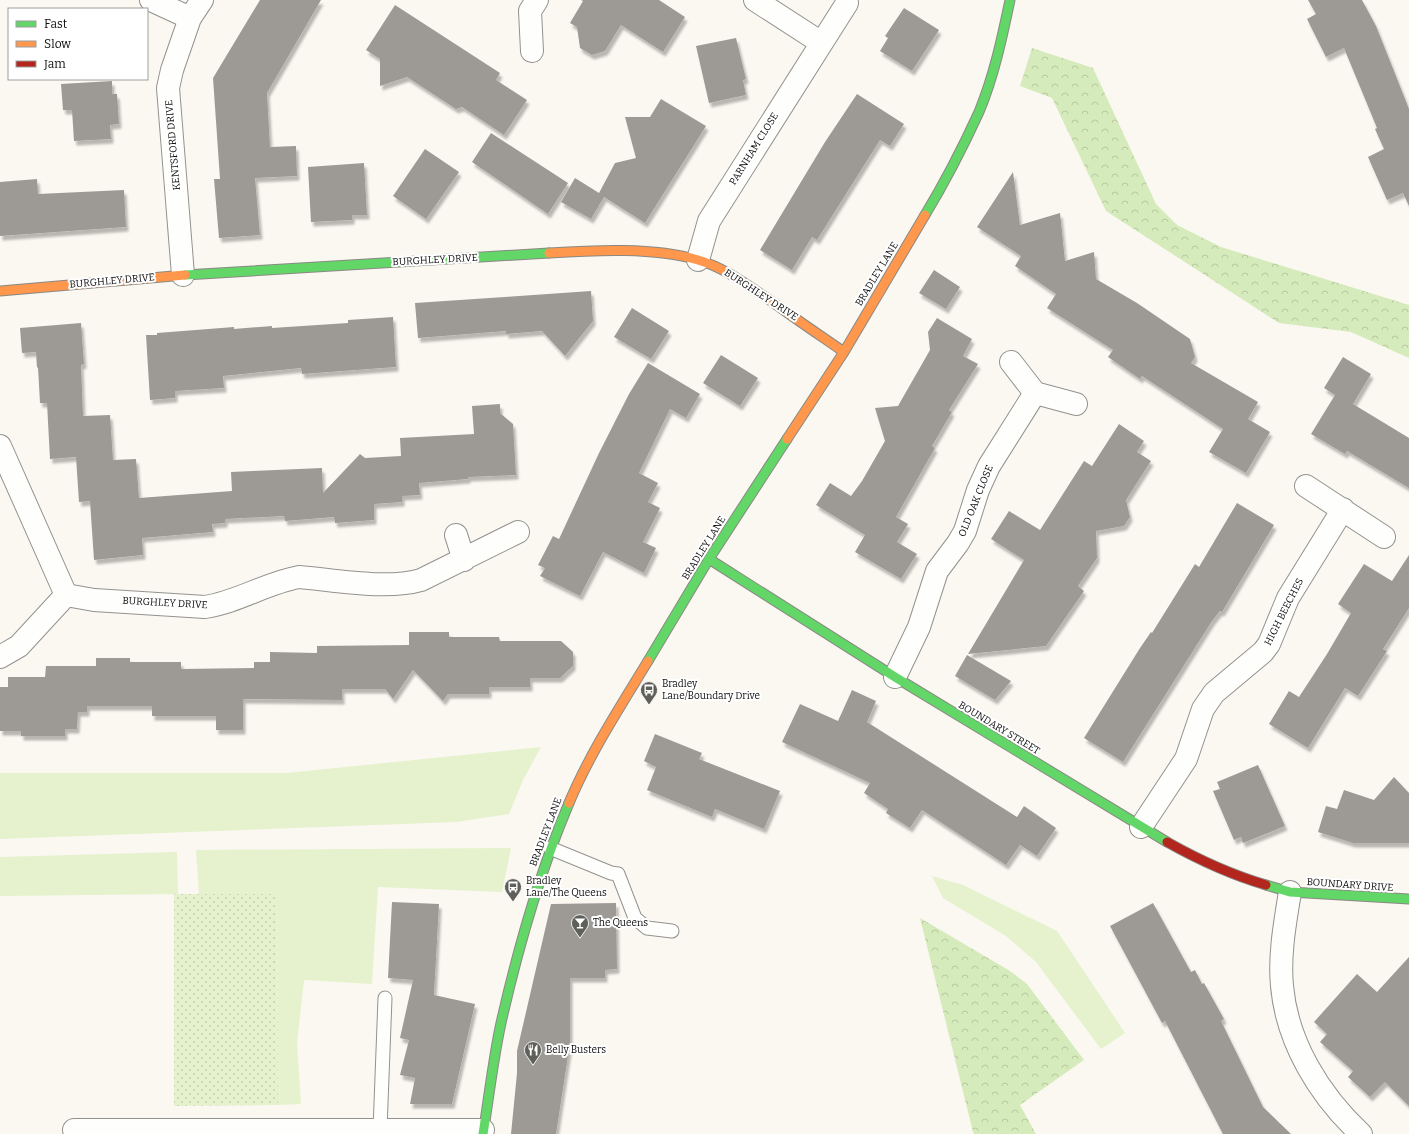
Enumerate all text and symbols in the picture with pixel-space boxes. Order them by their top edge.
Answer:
legend [8,8,148,80]
text: Fast [44,17,68,31]
text: Slow [44,37,71,51]
text: Jam [43,57,66,71]
street label: KENTSFORD DRIVE [163,99,183,191]
street label: PARNHAM CLOSE [727,111,781,187]
street label: BRADLEY LANE [853,240,901,308]
street label: BURGHLEY DRIVE [392,252,478,268]
street label: BURGHLEY DRIVE [722,267,800,323]
street label: BURGHLEY DRIVE [69,271,155,291]
street label: OLD OAK CLOSE [956,463,996,539]
street label: BRADLEY LANE [680,514,728,582]
street label: HIGH BEECHES [1262,576,1306,648]
street label: BURGHLEY DRIVE [122,595,208,611]
place label: Bradley Lane/Boundary Drive [662,678,760,702]
bus stop icon: Bradley Lane/Boundary Drive [639,680,659,705]
street label: BOUNDARY STREET [956,699,1042,757]
street label: BRADLEY LANE [527,796,565,868]
place label: Bradley Lane/The Queens [526,875,607,899]
street label: BOUNDARY DRIVE [1306,876,1394,894]
bus stop icon: Bradley Lane/The Queens [503,877,523,902]
bar icon: The Queens [570,913,590,938]
place label: The Queens [593,917,648,929]
restaurant icon: Belly Busters [523,1040,543,1065]
place label: Belly Busters [546,1044,606,1056]

